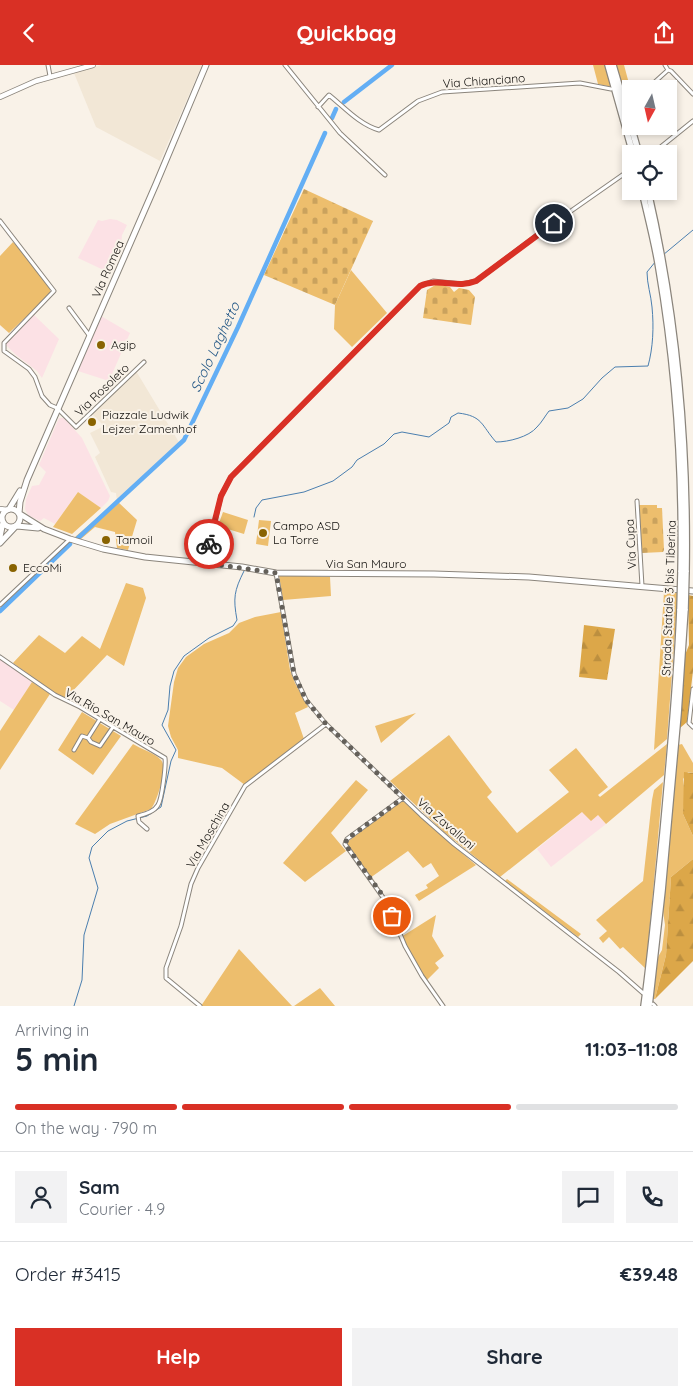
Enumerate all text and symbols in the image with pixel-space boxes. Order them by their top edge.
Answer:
icon: back [15,19,43,47]
text: Quickbag [296,19,397,47]
icon: share [650,19,678,47]
street label: Via Chianciano [442,70,526,91]
north arrow [622,80,678,135]
map controls [622,80,677,200]
button: locate [622,145,677,200]
pin [533,202,575,244]
icon: home [540,209,568,237]
street label: Via Romea [88,238,127,300]
water label: Scolo Laghetto [186,299,244,395]
place label: Agip [111,337,136,352]
marker: Agip [95,339,107,351]
street label: Via Rosoleto [71,360,132,419]
place label: Piazzale Ludwik Lejzer Zamenhof [102,407,197,436]
marker: Piazzale Ludwik Lejzer Zamenhof [86,416,98,428]
place label: Campo ASD La Torre [273,518,340,547]
courier [184,519,234,569]
street label: Via Cupa [622,519,639,570]
street label: Strada Statale 3 bis Tiberina [658,520,679,676]
marker: Campo ASD La Torre [257,527,269,539]
icon: bike [195,530,223,558]
place label: Tamoil [116,532,153,547]
marker: Tamoil [100,534,112,546]
street label: Via San Mauro [326,556,406,571]
place label: EccoMi [23,560,62,575]
marker: EccoMi [7,562,19,574]
street label: Via Rio San Mauro [62,685,158,749]
street label: Via Zavalloni [414,794,478,853]
street label: Via Moschina [183,799,232,870]
pin [371,895,413,937]
icon: bag [378,902,406,930]
text: Arriving in [15,1020,89,1040]
text: 11:03–11:08 [585,1037,678,1061]
text: 5 min [15,1039,99,1079]
text: On the way · 790 m [15,1118,157,1138]
button: person [15,1171,67,1223]
button: chat [562,1171,614,1223]
button: phone [626,1171,678,1223]
text: Sam [79,1175,120,1199]
text: Courier · 4.9 [79,1199,165,1219]
text: Order #3415 [15,1262,121,1286]
text: €39.48 [620,1262,678,1286]
button: Help [15,1328,342,1386]
button: Share [352,1328,678,1386]

